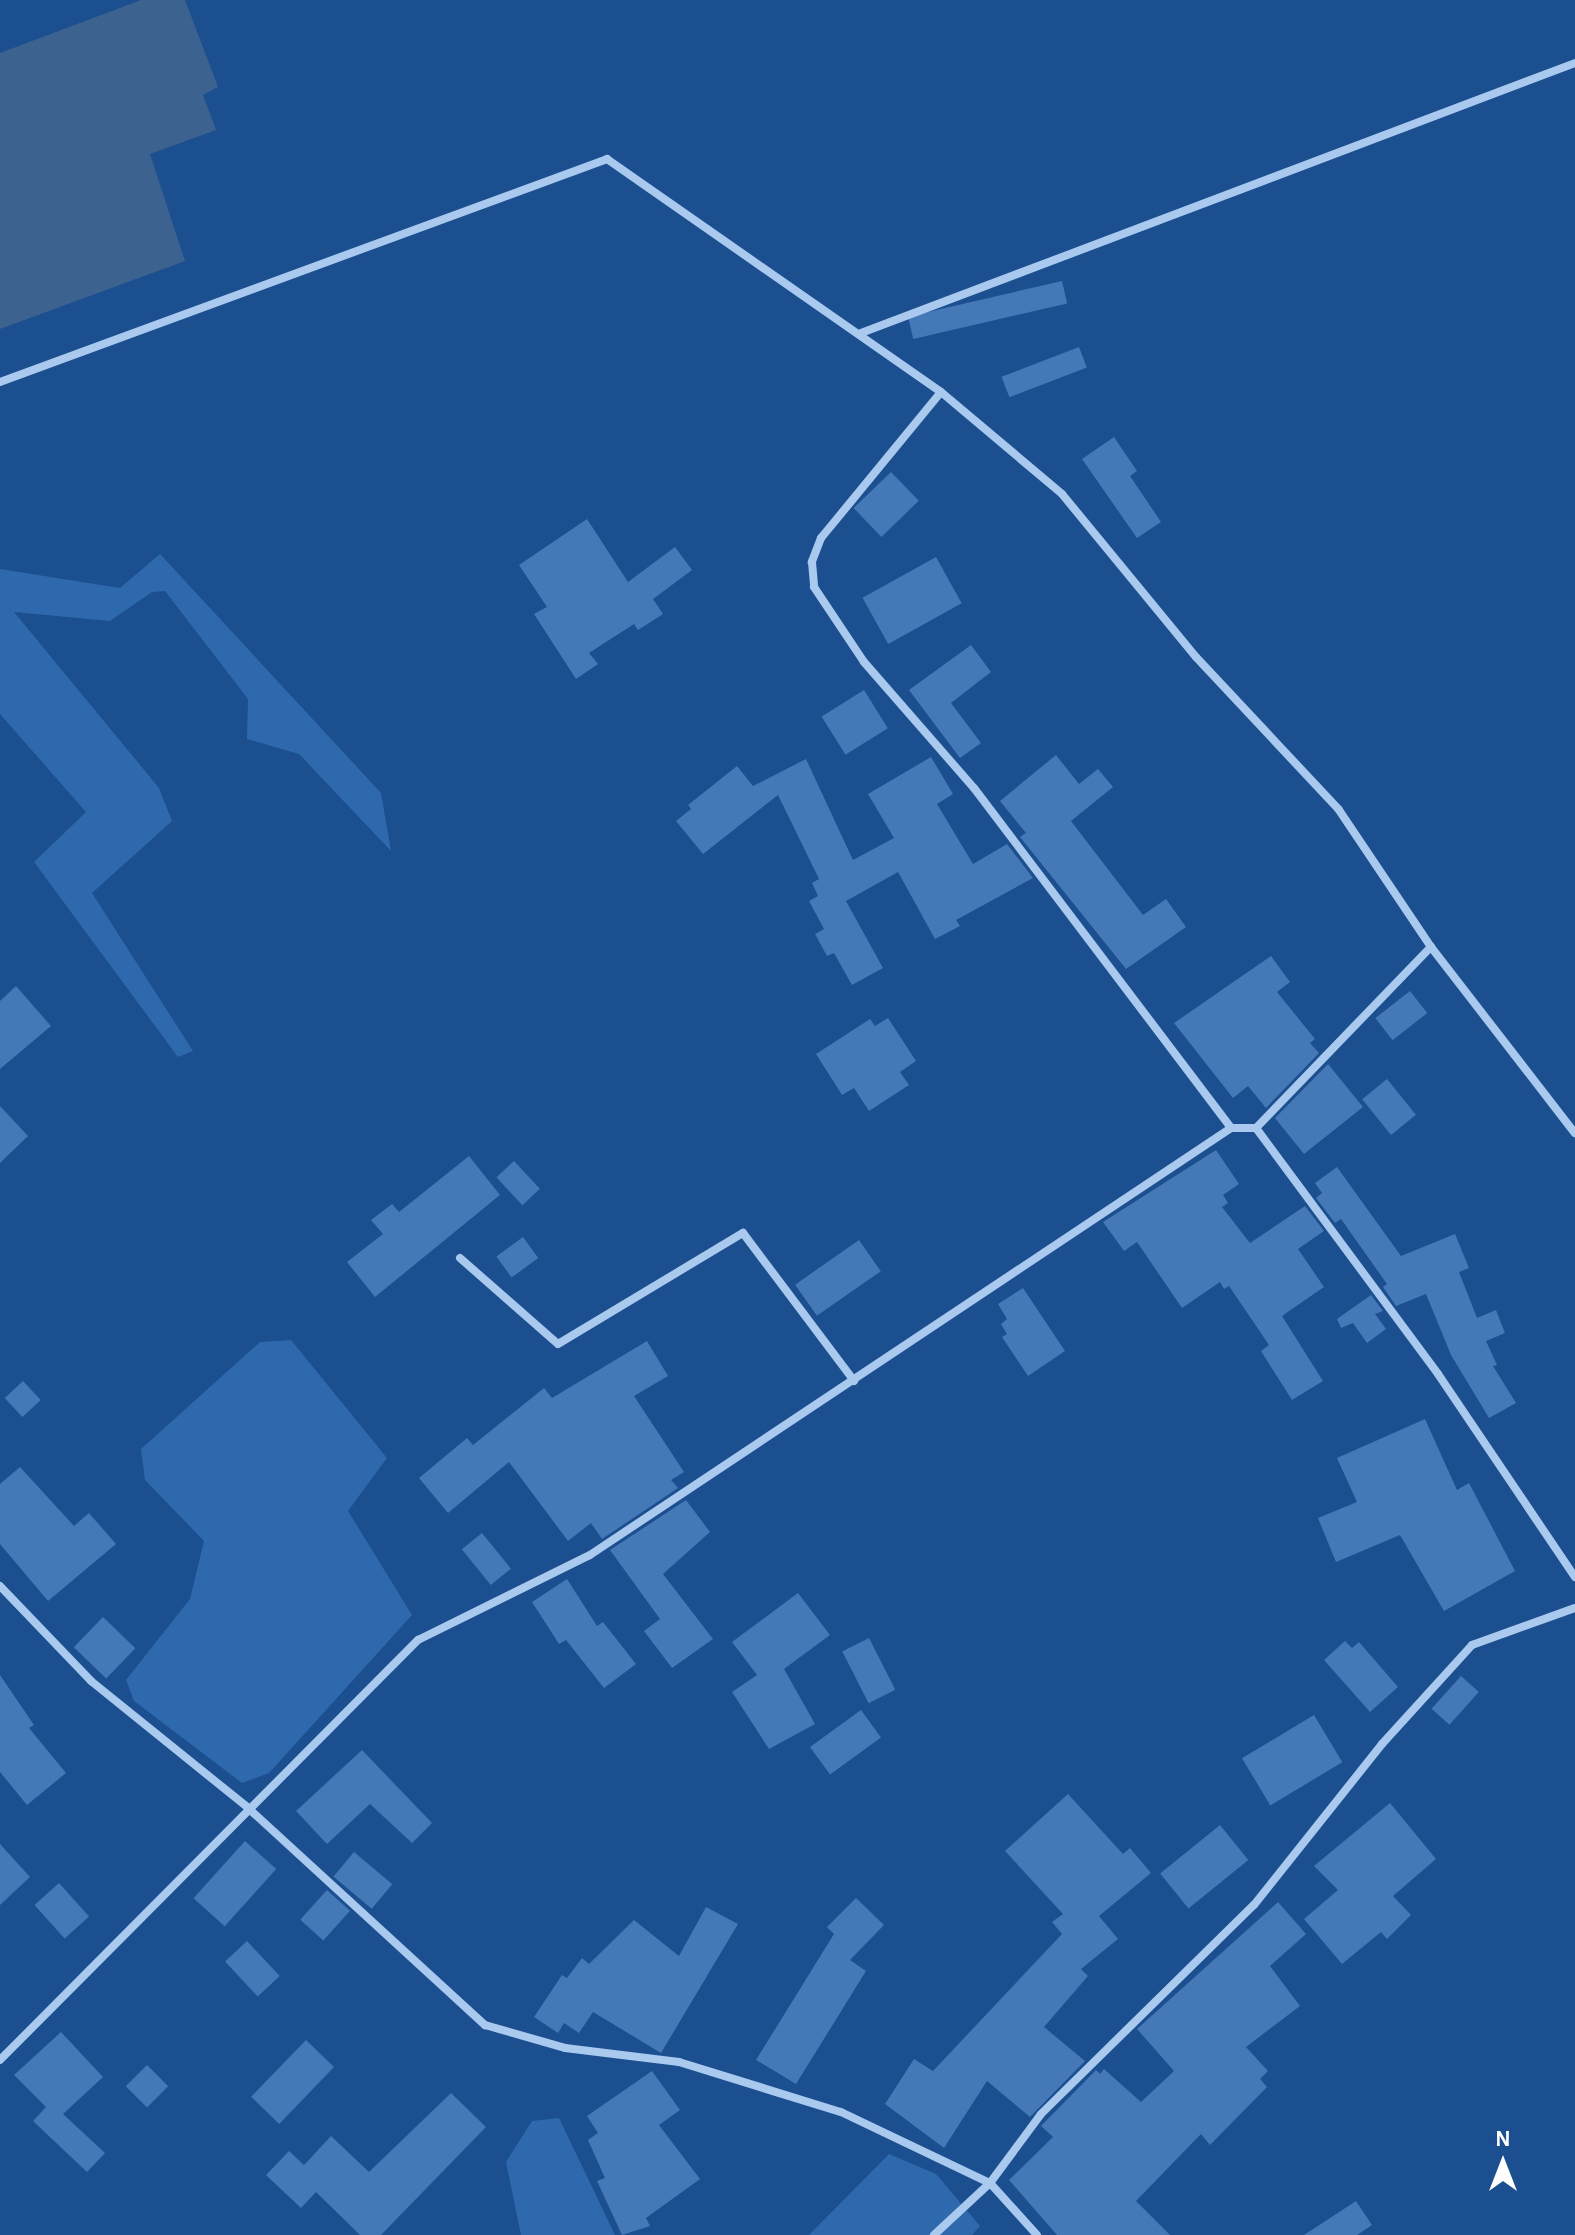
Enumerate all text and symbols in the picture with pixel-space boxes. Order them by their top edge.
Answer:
north arrow [1463,2123,1543,2203]
text: N [1495,2128,1511,2150]

